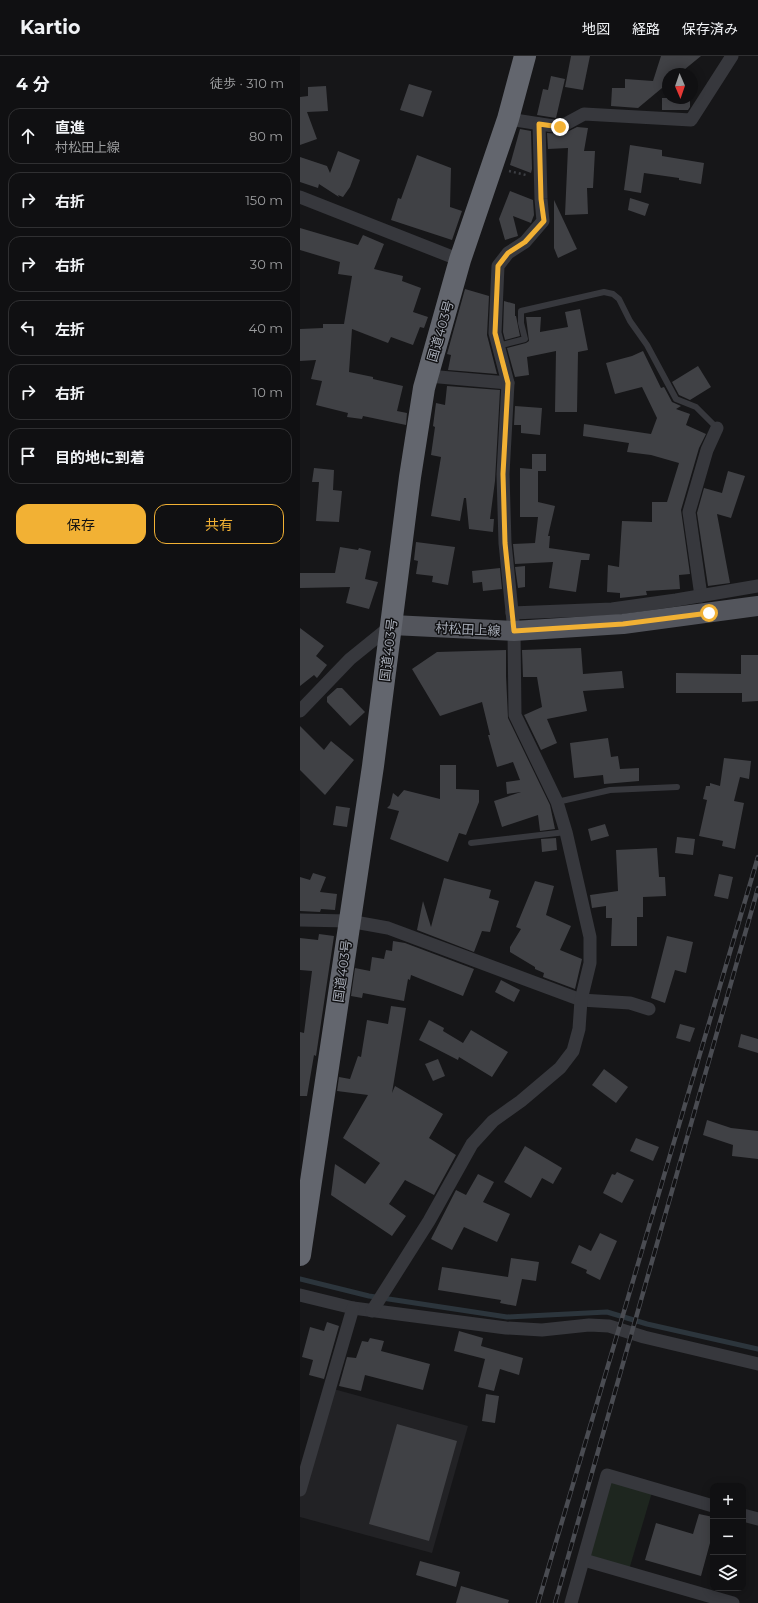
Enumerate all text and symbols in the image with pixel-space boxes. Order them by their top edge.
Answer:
text: Kartio [20,16,80,39]
text: 地図 [582,20,610,38]
text: 経路 [632,20,660,38]
text: 保存済み [682,20,738,38]
north arrow [662,68,698,104]
text: 4 分 [16,74,50,94]
text: 徒歩 · 310 m [210,75,284,91]
text: 直進 [55,118,85,137]
route end [551,118,569,136]
icon: ahead [17,125,39,147]
text: 80 m [249,128,283,144]
text: 村松田上線 [55,139,120,155]
icon: right [17,189,39,211]
text: 右折 [55,192,85,211]
text: 150 m [245,192,283,208]
icon: right [17,253,39,275]
text: 右折 [55,256,85,275]
text: 30 m [250,256,283,272]
street label: 国道403号 [424,298,456,364]
icon: left [17,317,39,339]
text: 左折 [55,320,85,339]
text: 40 m [249,320,283,336]
icon: right [17,381,39,403]
text: 右折 [55,384,85,403]
text: 10 m [253,384,283,400]
icon: arrive [17,445,39,467]
text: 目的地に到着 [55,448,145,467]
button: 保存 [16,504,146,544]
button: 共有 [154,504,284,544]
route start [700,604,718,622]
street label: 国道403号 [376,618,400,682]
street label: 村松田上線 [435,619,501,639]
street label: 国道403号 [330,938,354,1004]
map controls [710,1483,746,1591]
button: + [710,1483,746,1519]
button: − [710,1519,746,1555]
button: layers [710,1555,746,1591]

